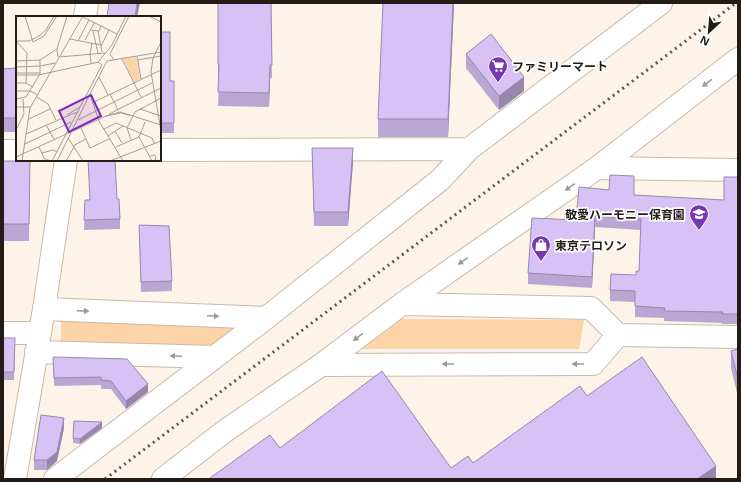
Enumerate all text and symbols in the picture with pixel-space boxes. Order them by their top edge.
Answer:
north arrow [689,12,729,52]
inset map [16,16,161,161]
text: N [697,33,712,50]
supermarket icon: ファミリーマート [487,55,509,83]
place label: ファミリーマート [512,58,608,75]
one-way arrow [702,79,712,87]
one-way arrow [564,183,575,191]
school or university icon: 敬愛ハーモニー保育園 [688,203,710,231]
place label: 敬愛ハーモニー保育園 [565,206,685,223]
shop icon: 東京テロソン [530,234,552,262]
place label: 東京テロソン [555,237,627,254]
one-way arrow [458,257,468,265]
one-way arrow [77,308,90,314]
one-way arrow [207,313,219,320]
one-way arrow [352,333,363,341]
one-way arrow [169,353,182,359]
one-way arrow [441,361,454,367]
one-way arrow [571,361,584,367]

